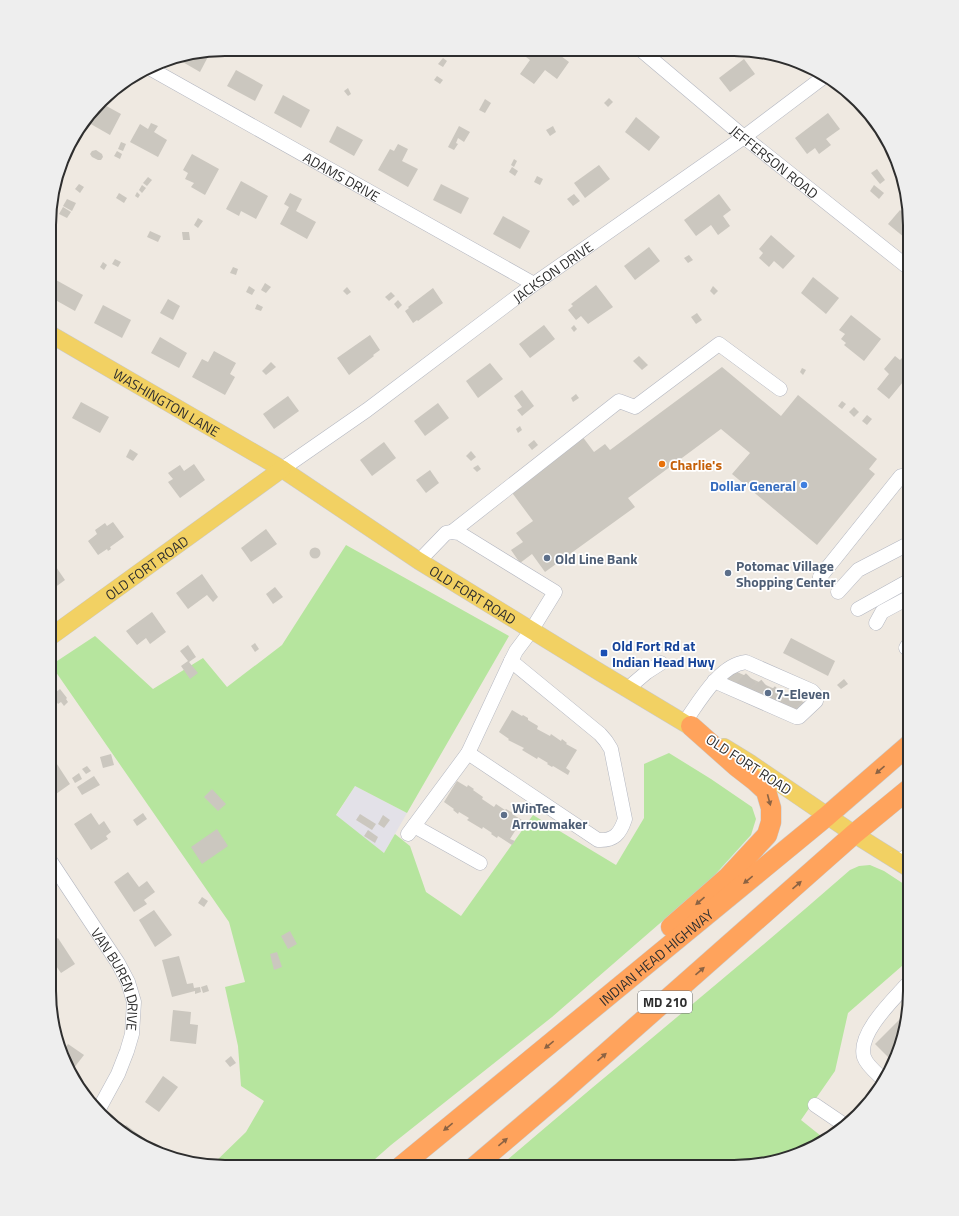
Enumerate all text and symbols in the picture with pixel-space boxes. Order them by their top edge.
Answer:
street label: JEFFERSON ROAD [726,120,823,203]
street label: ADAMS DRIVE [300,146,384,206]
street label: JACKSON DRIVE [508,235,597,307]
street label: WASHINGTON LANE [109,363,224,441]
place label: Charlie's [670,454,722,475]
marker: Charlie's [657,459,667,469]
place label: Dollar General [710,475,796,496]
marker: Dollar General [799,480,809,490]
street label: OLD FORT ROAD [100,530,192,605]
place label: Old Line Bank [555,548,638,569]
marker: Old Line Bank [542,553,552,563]
place label: Potomac Village Shopping Center [736,555,836,592]
street label: OLD FORT ROAD [426,560,521,629]
marker: Potomac Village Shopping Center [723,568,733,578]
place label: Old Fort Rd at Indian Head Hwy [612,635,715,672]
marker: Old Fort Rd at Indian Head Hwy [599,648,609,658]
place label: 7-Eleven [776,683,830,704]
marker: 7-Eleven [763,688,773,698]
street label: OLD FORT ROAD [702,728,796,800]
one-way arrow [875,765,885,774]
one-way arrow [766,794,772,806]
place label: WinTec Arrowmaker [512,797,587,834]
marker: WinTec Arrowmaker [499,810,509,820]
one-way arrow [743,876,754,885]
one-way arrow [792,880,802,890]
one-way arrow [695,897,705,906]
street label: INDIAN HEAD HIGHWAY [594,903,718,1010]
street label: VAN BUREN DRIVE [87,923,144,1032]
one-way arrow [695,967,704,976]
road number: MD 210 [638,991,692,1013]
one-way arrow [543,1040,554,1049]
one-way arrow [597,1052,607,1062]
one-way arrow [443,1123,454,1132]
one-way arrow [498,1137,509,1146]

